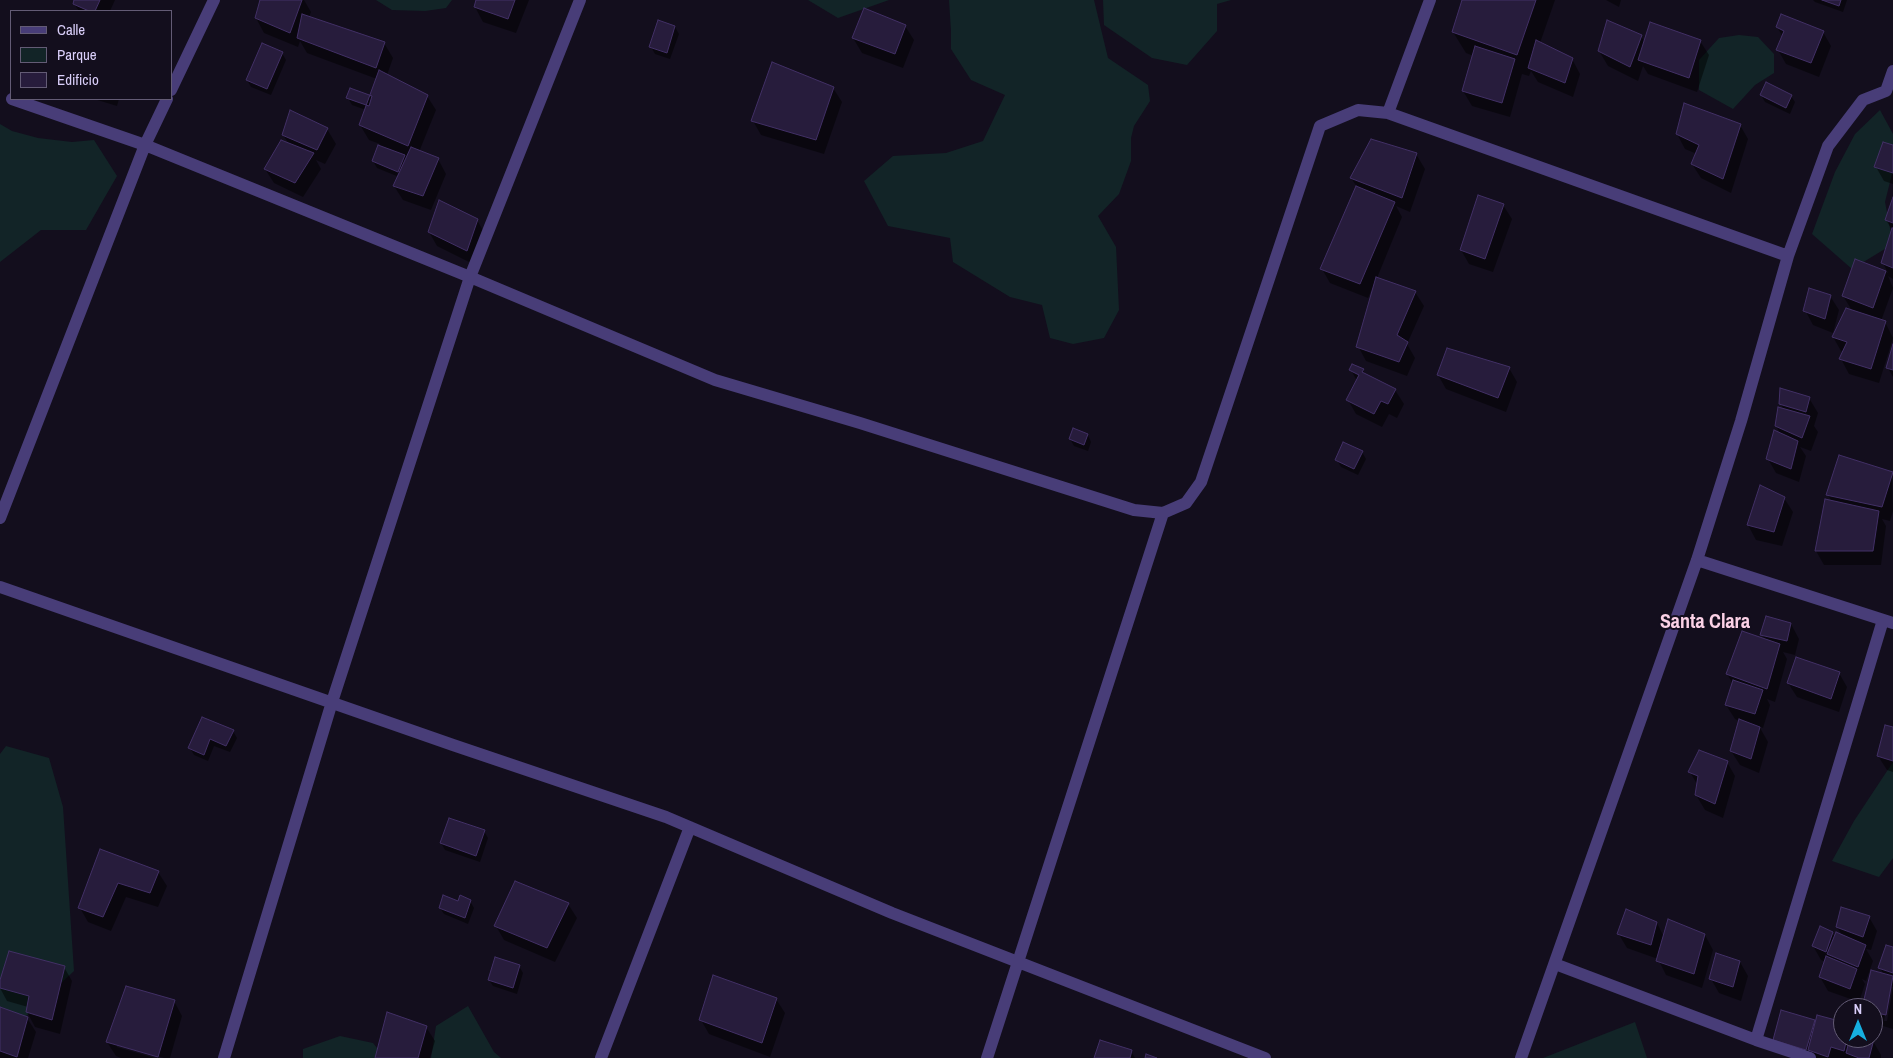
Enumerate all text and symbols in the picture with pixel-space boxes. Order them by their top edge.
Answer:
legend [10,10,172,100]
text: Calle [57,19,85,40]
text: Parque [57,44,97,65]
text: Edificio [57,69,99,90]
district label: Santa Clara [1660,611,1750,635]
north arrow [1833,998,1883,1048]
text: N [1854,1000,1862,1018]

